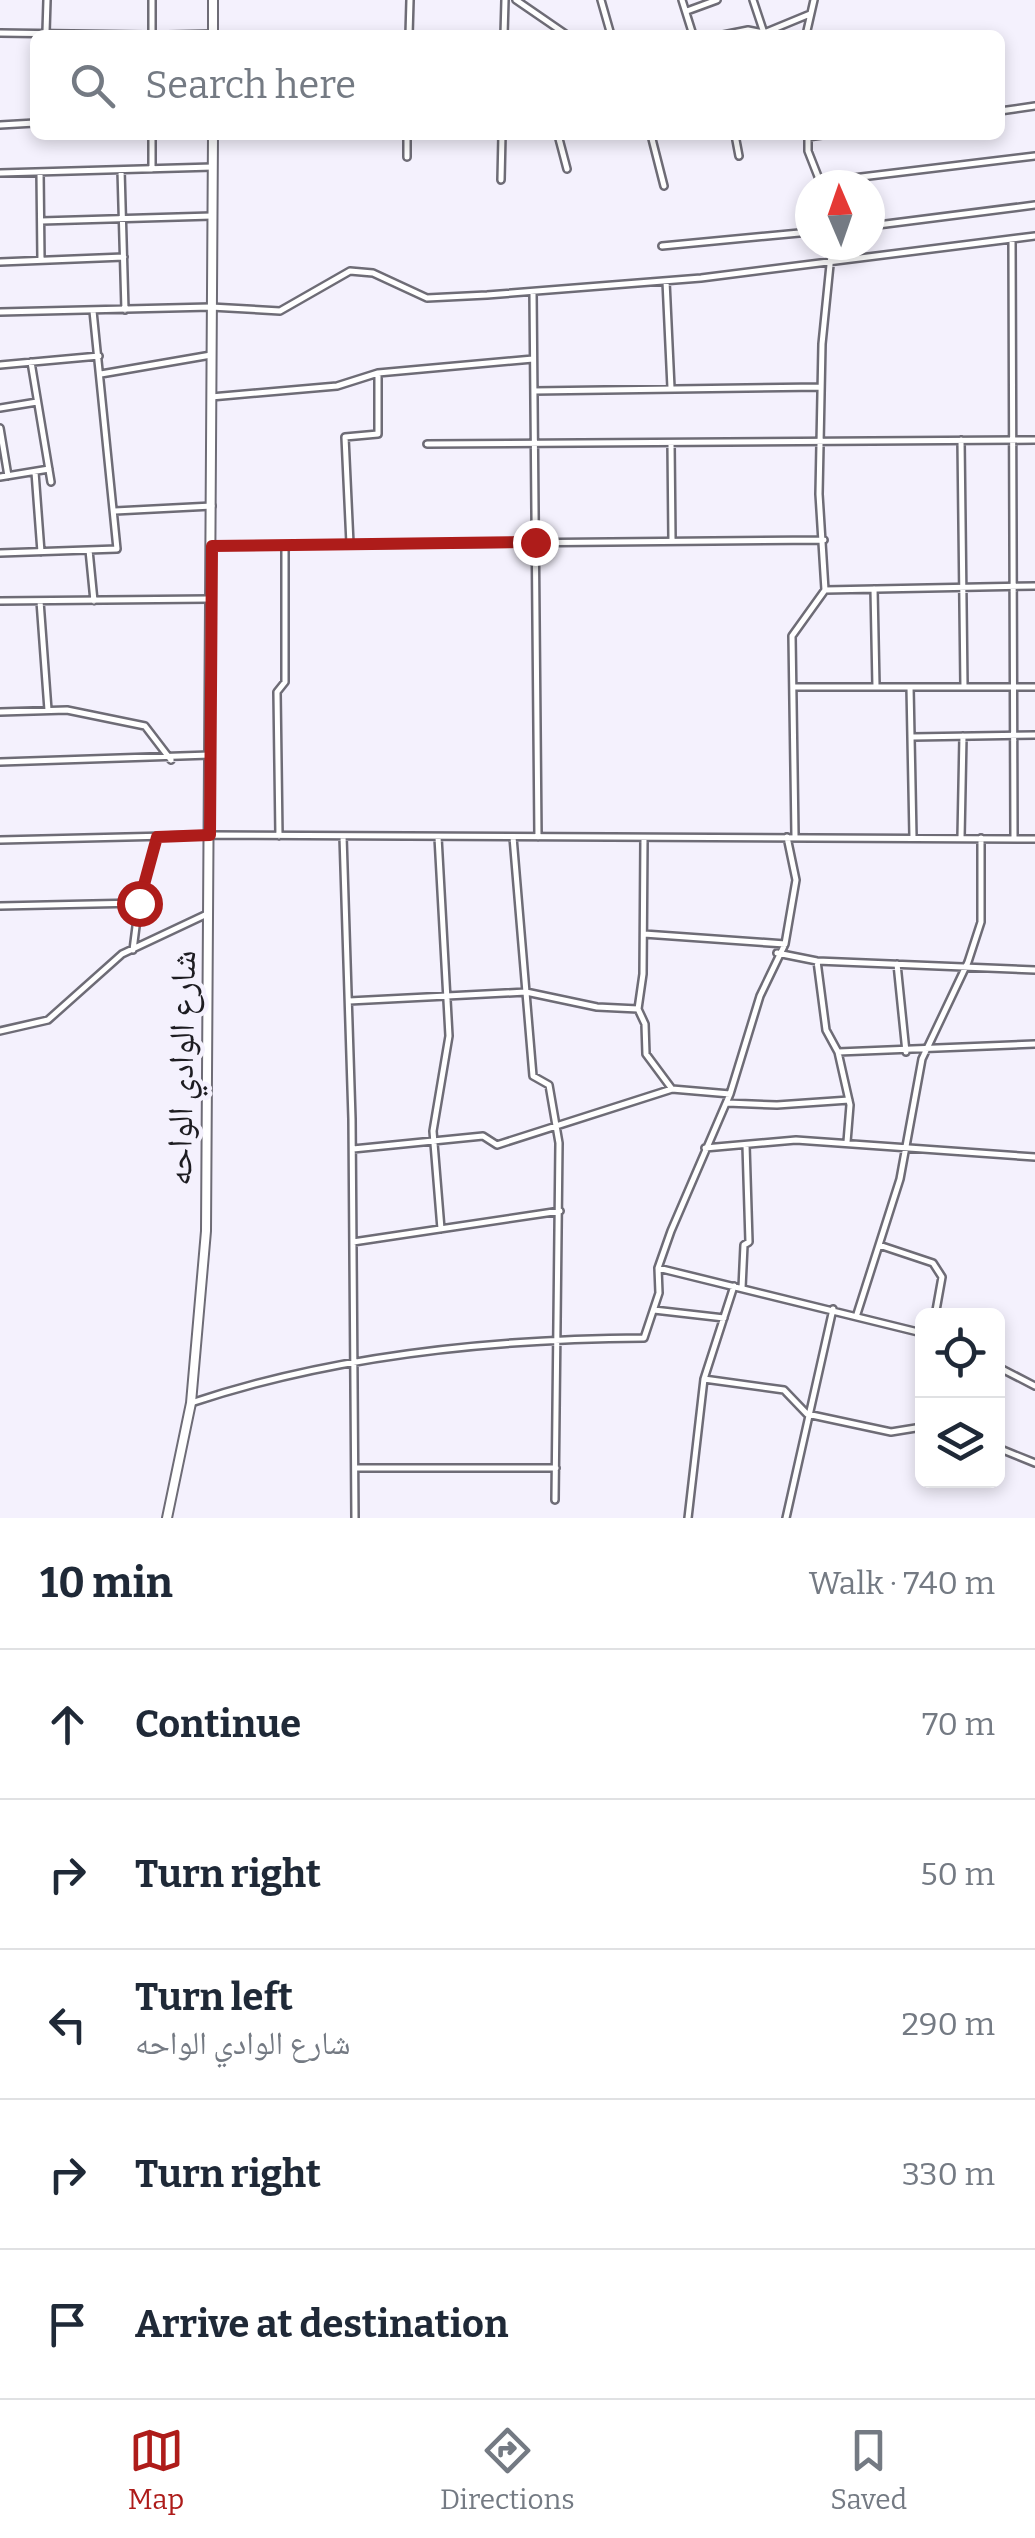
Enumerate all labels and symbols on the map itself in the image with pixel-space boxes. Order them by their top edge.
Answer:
north arrow [795,170,885,260]
route end [513,520,559,566]
route start [117,881,163,927]
street label: شارع الوادي الواحه [158,950,211,1186]

